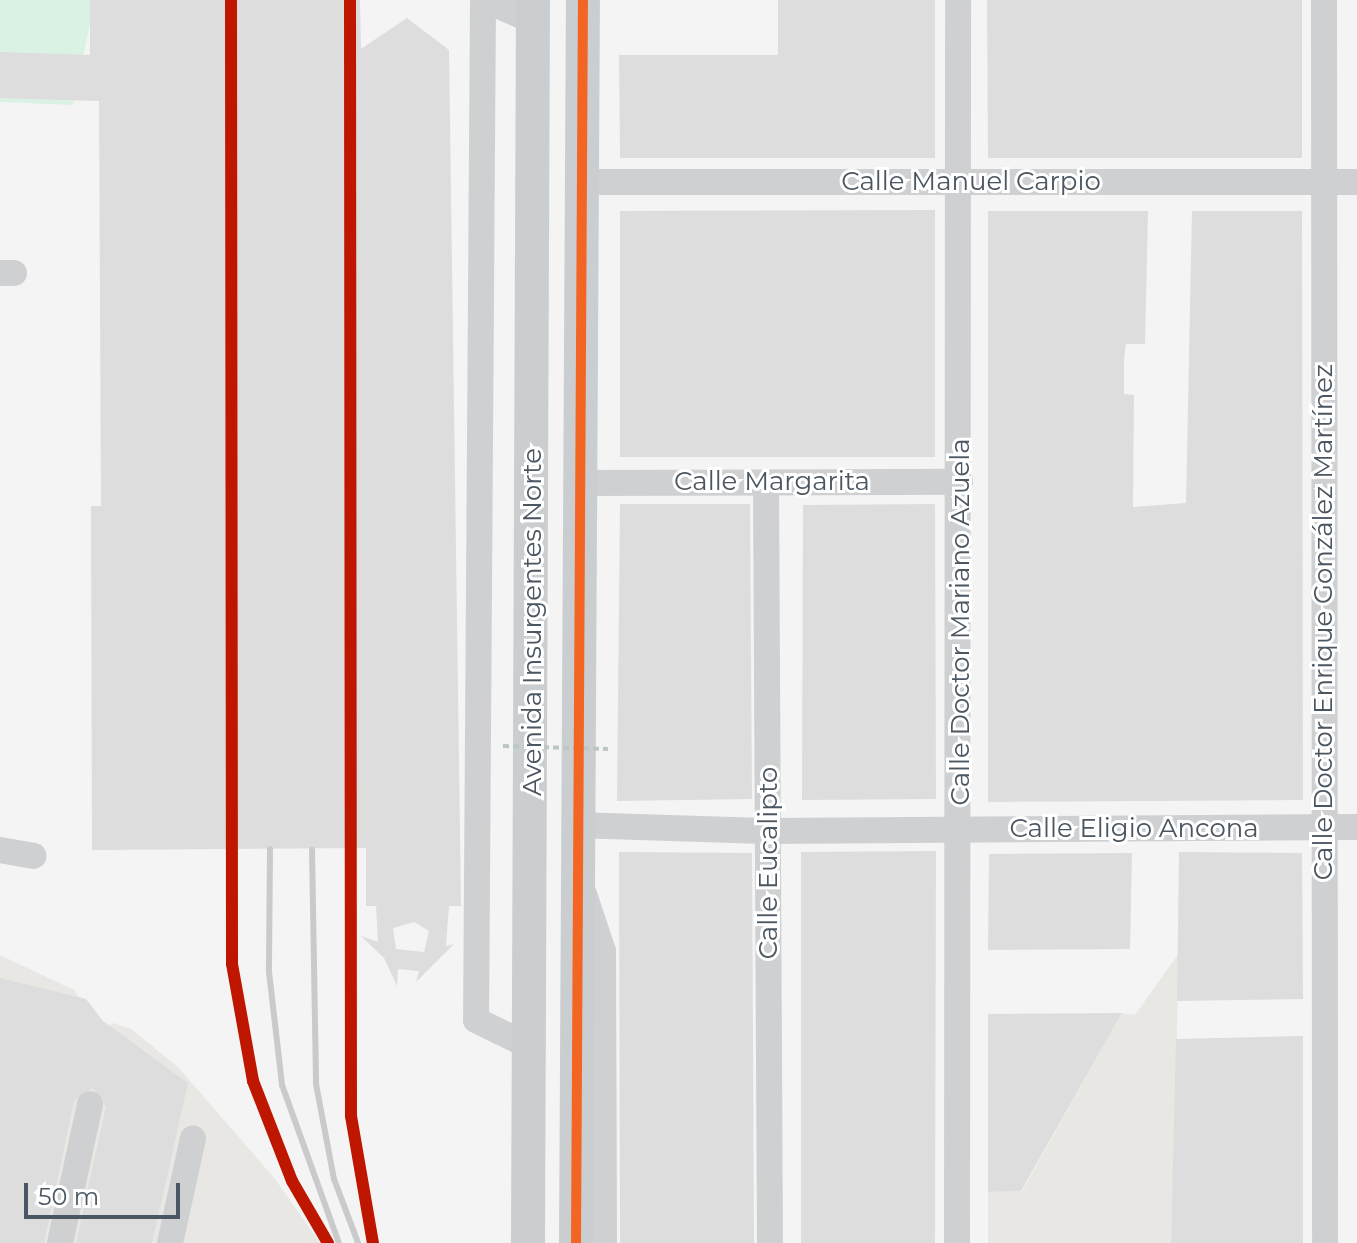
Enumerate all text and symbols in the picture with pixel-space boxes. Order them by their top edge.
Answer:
street label: Calle Manuel Carpio [841,166,1101,198]
street label: Calle Doctor Enrique González Martínez [1308,364,1340,880]
street label: Calle Doctor Mariano Azuela [945,438,977,806]
street label: Avenida Insurgentes Norte [517,448,549,796]
street label: Calle Margarita [674,466,870,498]
street label: Calle Eucalipto [753,767,785,959]
street label: Calle Eligio Ancona [1009,813,1259,845]
scale bar [28,1167,184,1217]
text: 50 m [38,1182,99,1211]

